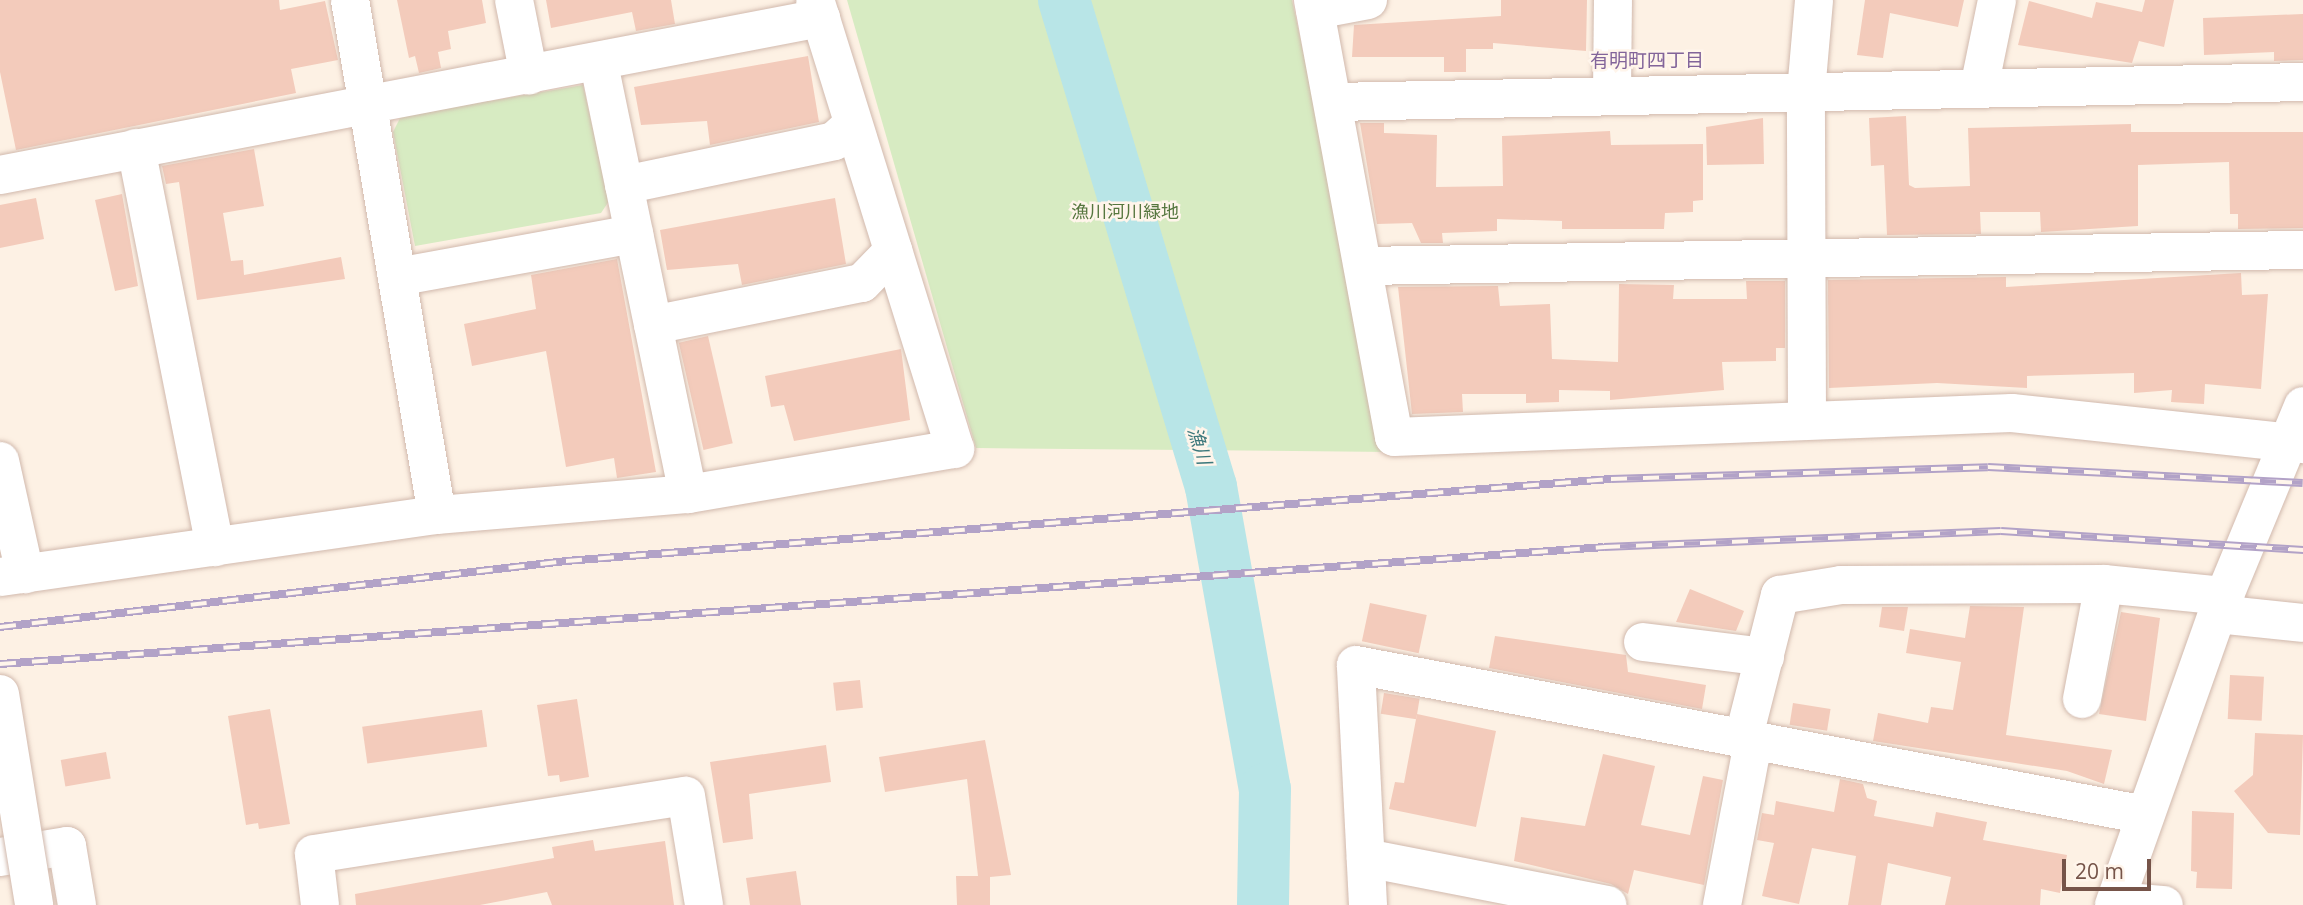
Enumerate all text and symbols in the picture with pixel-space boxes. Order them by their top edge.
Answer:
district label: 有明町四丁目 [1590,50,1704,72]
park label: 漁川河川緑地 [1071,200,1179,222]
water label: 漁川 [1183,424,1215,468]
scale bar [2065,846,2154,890]
text: 20 m [2075,857,2124,885]

